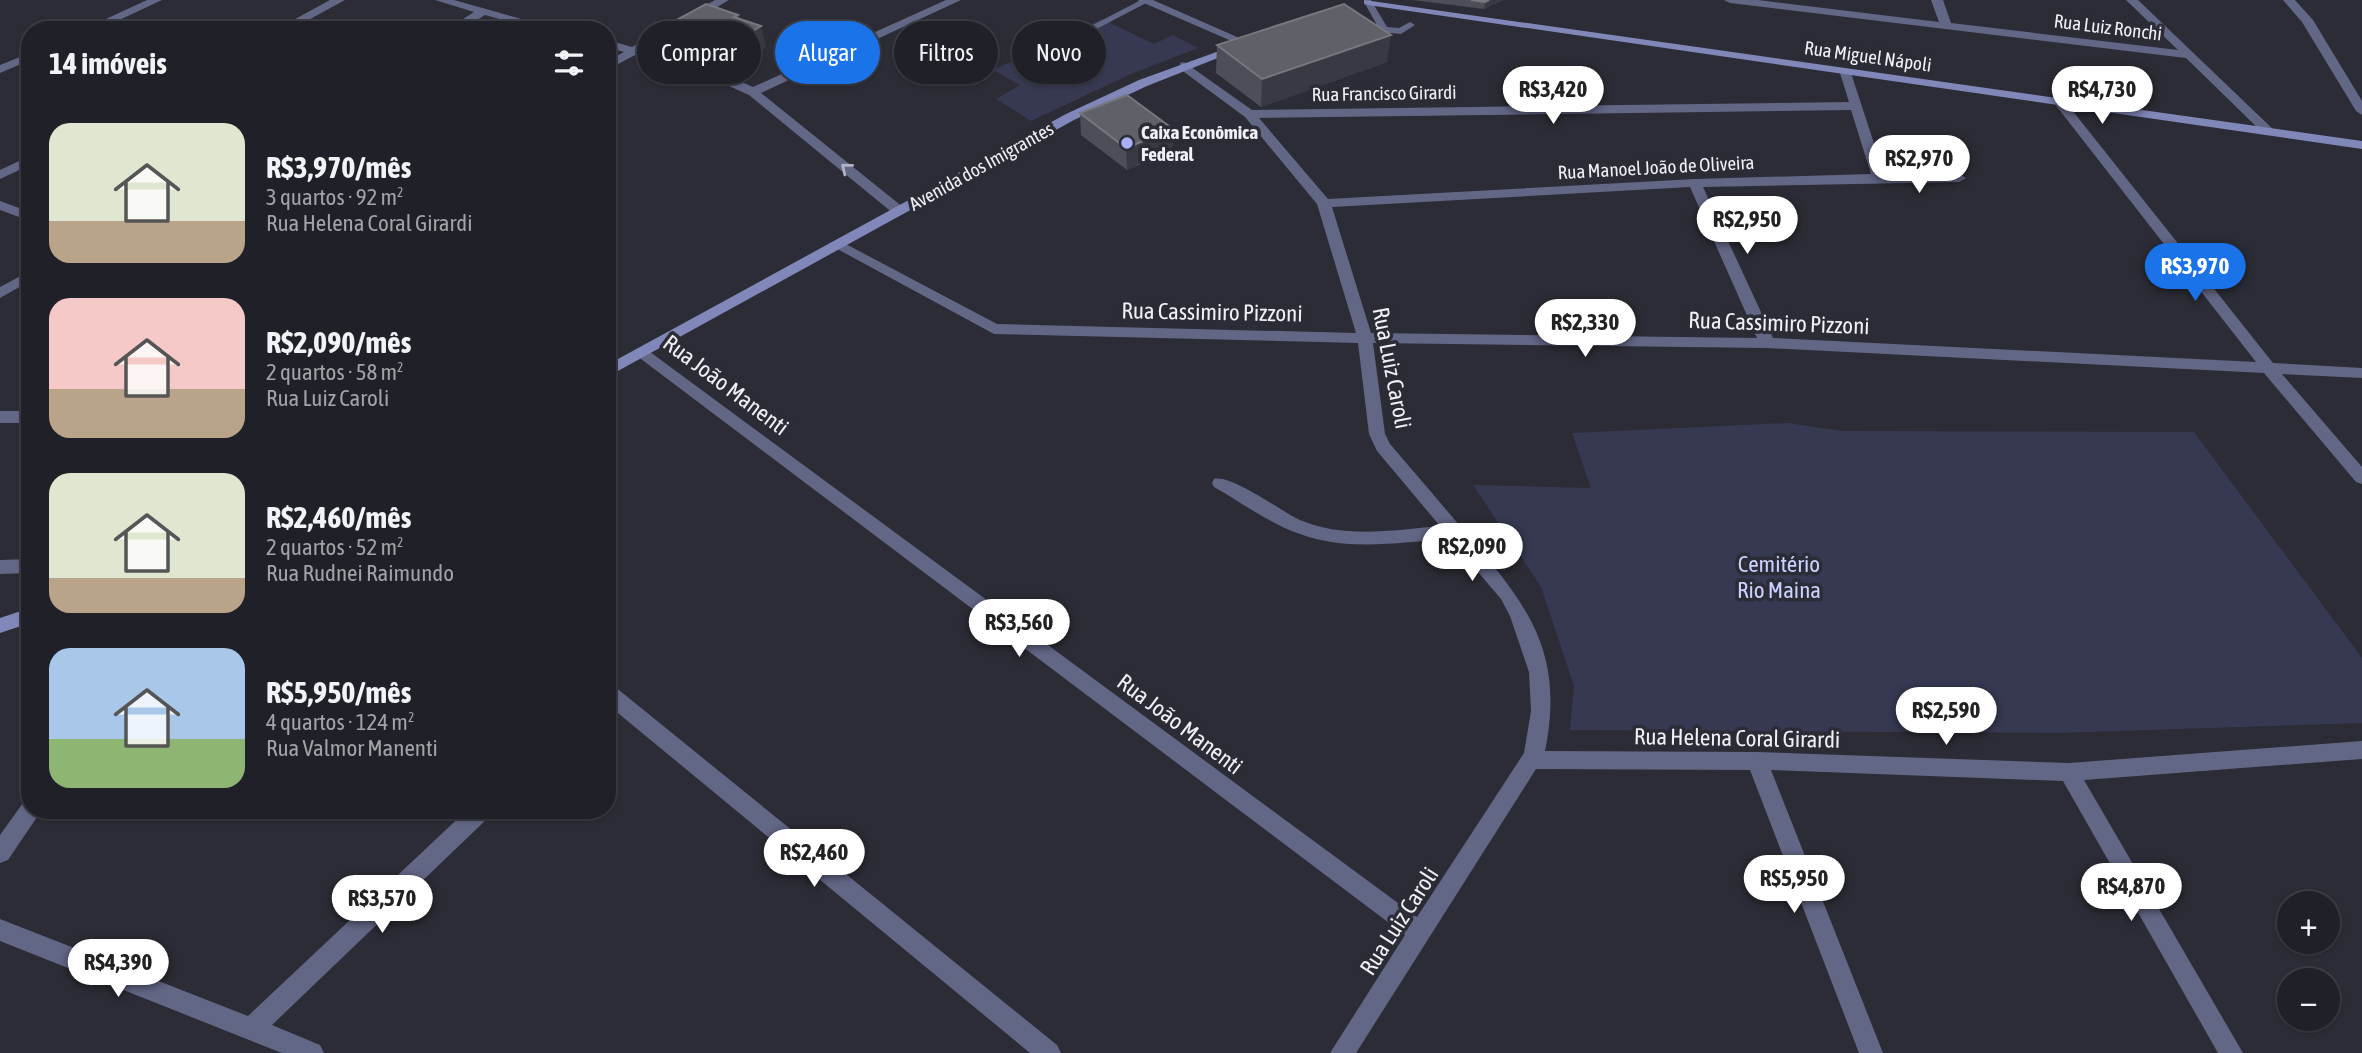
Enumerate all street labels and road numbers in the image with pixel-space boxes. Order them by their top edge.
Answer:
street label: Rua Luiz Ronchi [2053,9,2163,45]
street label: Rua Miguel Nápoli [1803,36,1933,76]
street label: Rua Francisco Girardi [1311,81,1457,105]
street label: Avenida dos Imigrantes [905,117,1057,215]
street label: Rua Manoel João de Oliveira [1557,151,1755,183]
street label: Rua Cassimiro Pizzoni [1121,297,1303,327]
street label: Rua Luiz Caroli [1367,305,1417,431]
street label: Rua Cassimiro Pizzoni [1688,307,1870,339]
street label: Rua João Manenti [658,329,794,441]
street label: Rua João Manenti [1112,668,1248,780]
street label: Rua Helena Coral Girardi [1634,723,1840,753]
street label: Rua Luiz Caroli [1355,862,1443,980]

